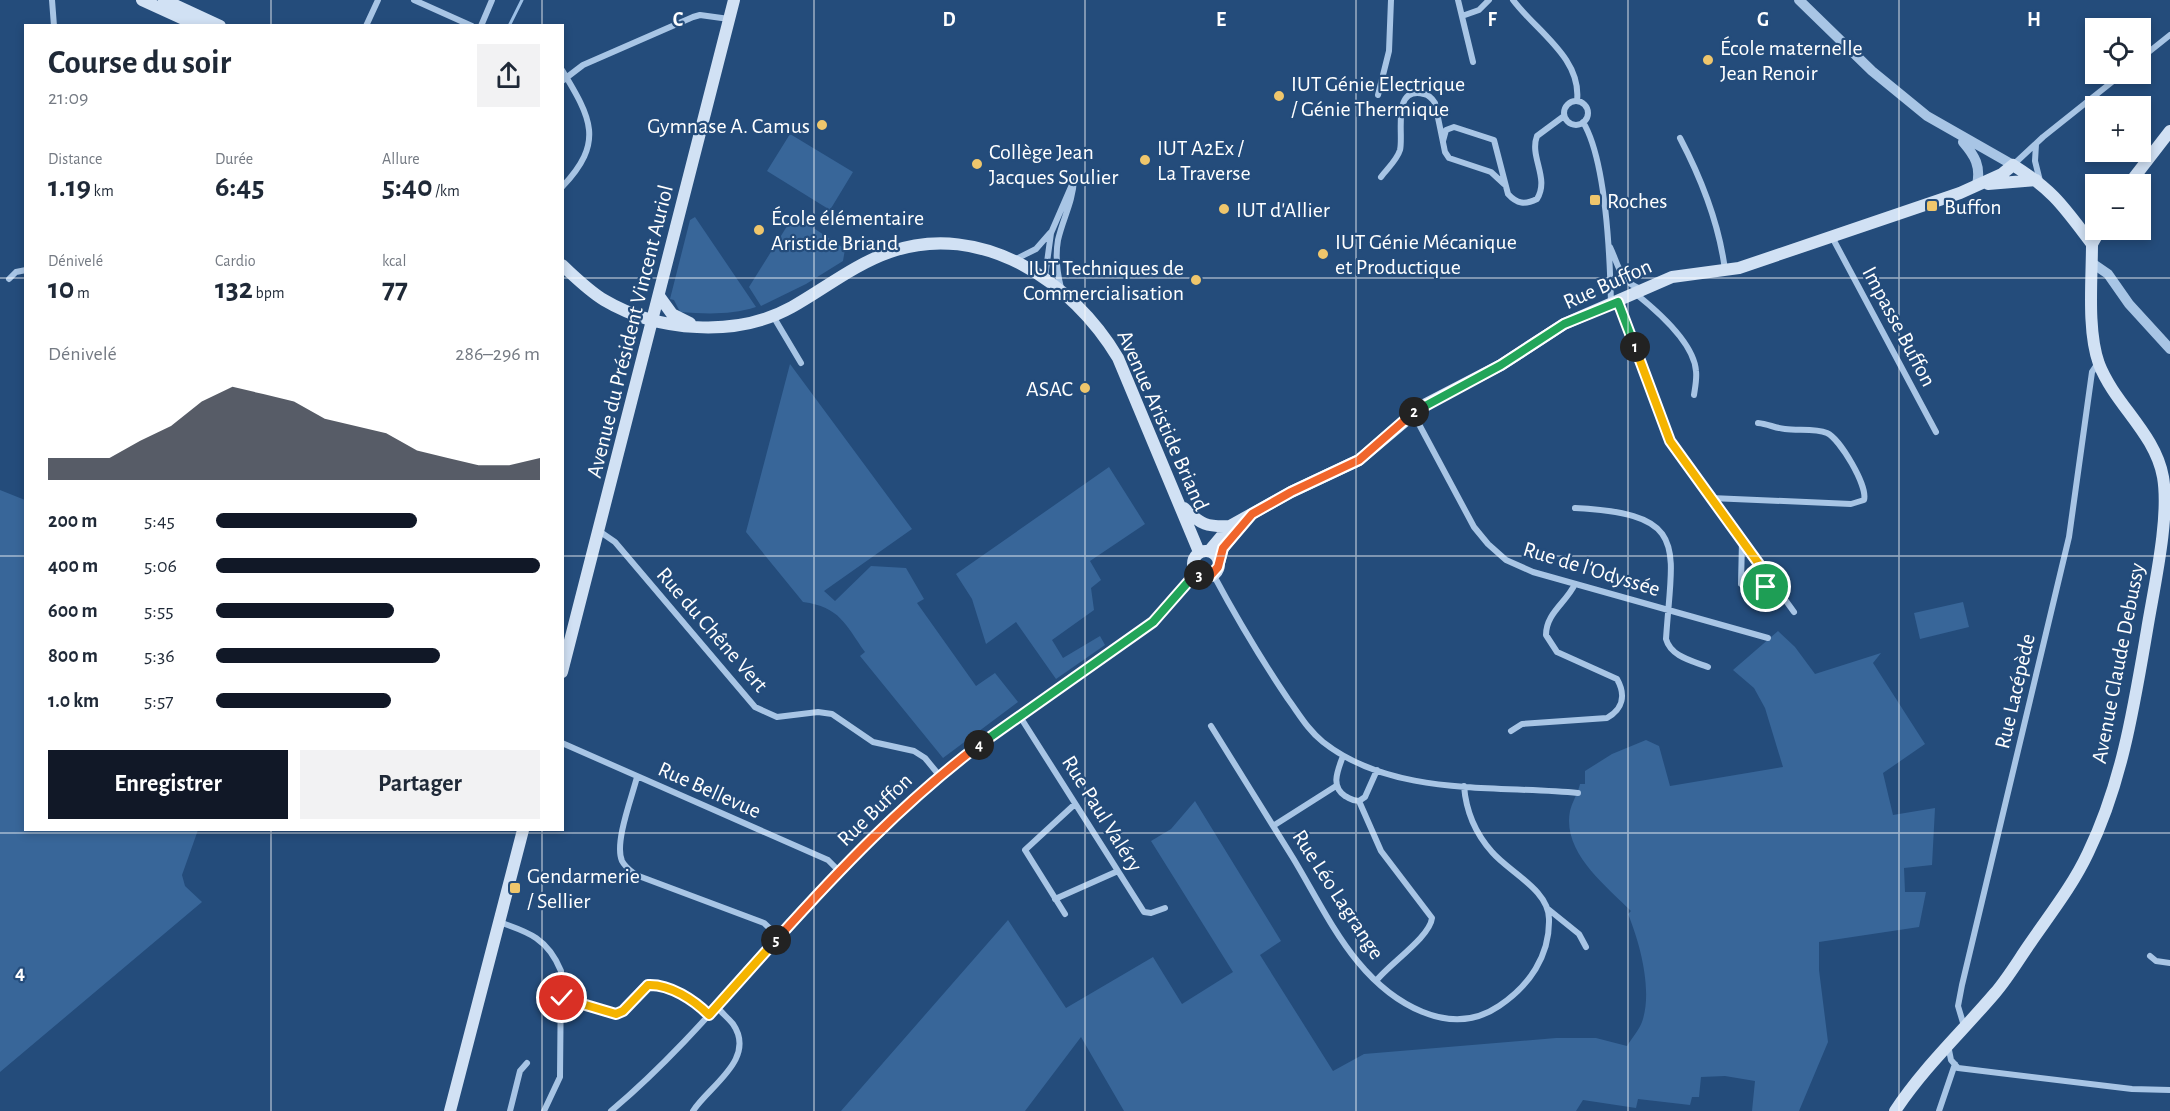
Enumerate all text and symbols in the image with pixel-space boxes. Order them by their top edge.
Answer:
text: C [673,10,684,30]
text: D [942,10,956,30]
text: E [1216,10,1226,30]
text: F [1487,10,1497,30]
text: G [1757,10,1769,30]
text: H [2027,10,2041,30]
map controls [2085,18,2151,240]
button: locate [2085,18,2151,84]
place label: École maternelle Jean Renoir [1720,36,1863,84]
button: share [477,44,540,107]
text: Course du soir [48,47,231,80]
marker: École maternelle Jean Renoir [1701,53,1715,67]
place label: IUT Génie Electrique / Génie Thermique [1291,73,1465,120]
text: 21:09 [48,88,89,108]
marker: IUT Génie Electrique / Génie Thermique [1272,89,1286,103]
button: + [2085,96,2151,162]
place label: Gymnase A. Camus [647,115,810,137]
marker: Gymnase A. Camus [815,118,829,132]
place label: IUT A2Ex / La Traverse [1157,137,1251,184]
place label: Collège Jean Jacques Soulier [989,141,1118,188]
text: Distance [48,151,102,167]
text: Durée [215,151,253,167]
text: Allure [382,151,420,167]
marker: IUT A2Ex / La Traverse [1138,153,1152,167]
marker: Collège Jean Jacques Soulier [970,157,984,171]
text: 1.19 [48,172,91,202]
text: 6:45 [215,172,264,202]
text: 5:40 [382,172,433,202]
button: − [2085,174,2151,240]
text: km [91,183,114,199]
text: /km [433,183,460,199]
street label: Avenue du Président Vincent Auriol [583,183,677,480]
place label: Roches [1607,190,1667,212]
marker: Roches [1588,193,1602,207]
place label: Buffon [1944,196,2002,218]
place label: IUT d'Allier [1236,199,1330,221]
marker: Buffon [1925,199,1939,213]
marker: IUT d'Allier [1217,202,1231,216]
place label: École élémentaire Aristide Briand [771,206,924,254]
marker: École élémentaire Aristide Briand [752,223,766,237]
place label: IUT Génie Mécanique et Productique [1335,231,1517,278]
marker: IUT Génie Mécanique et Productique [1316,247,1330,261]
text: Dénivelé [48,253,103,269]
text: Cardio [215,253,256,269]
text: kcal [382,253,406,269]
street label: Rue Buffon [1560,255,1655,313]
place label: IUT Techniques de Commercialisation [1023,257,1184,304]
street label: Impasse Buffon [1858,263,1940,390]
marker: IUT Techniques de Commercialisation [1189,273,1203,287]
text: 10 [48,274,74,304]
text: 132 [215,274,253,304]
text: 77 [382,274,408,304]
text: m [74,285,90,301]
text: bpm [253,285,285,301]
street label: Avenue Aristide Briand [1113,327,1213,514]
pin: 1 [1620,332,1650,362]
text: 1 [1632,339,1638,355]
text: Dénivelé [48,344,117,364]
text: 286–296 m [455,344,540,364]
place label: ASAC [1026,378,1073,400]
marker: ASAC [1078,381,1092,395]
pin: 2 [1399,397,1429,427]
text: 2 [1410,404,1418,420]
text: 200 m [48,511,97,531]
text: 5:45 [144,511,175,531]
street label: Rue de l'Odyssée [1521,538,1663,600]
text: 400 m [48,556,98,576]
text: 5:06 [144,556,177,576]
pin: 3 [1184,560,1214,590]
pin [1740,561,1791,612]
street label: Avenue Claude Debussy [2088,561,2148,765]
street label: Rue du Chêne Vert [652,563,772,696]
text: 3 [1196,567,1202,583]
icon: arrive [1749,570,1782,603]
text: 600 m [48,601,98,621]
text: 5:55 [144,601,174,621]
street label: Rue Lacépède [1991,631,2039,751]
text: 800 m [48,646,98,666]
text: 5:36 [144,646,175,666]
text: 1.0 km [48,691,99,711]
text: 5:57 [144,691,174,711]
pin: 4 [964,730,994,760]
text: 4 [975,737,983,753]
button: Enregistrer [48,750,288,819]
button: Partager [300,750,540,819]
street label: Rue Paul Valéry [1058,752,1147,876]
street label: Rue Bellevue [655,757,764,822]
street label: Rue Buffon [833,769,916,850]
street label: Rue Léo Lagrange [1288,826,1388,963]
place label: Gendarmerie / Sellier [527,865,640,912]
marker: Gendarmerie / Sellier [508,881,522,895]
pin: 5 [761,925,791,955]
text: 5 [773,932,779,948]
text: 4 [15,963,25,983]
pin [536,972,587,1023]
icon: check [545,981,578,1014]

